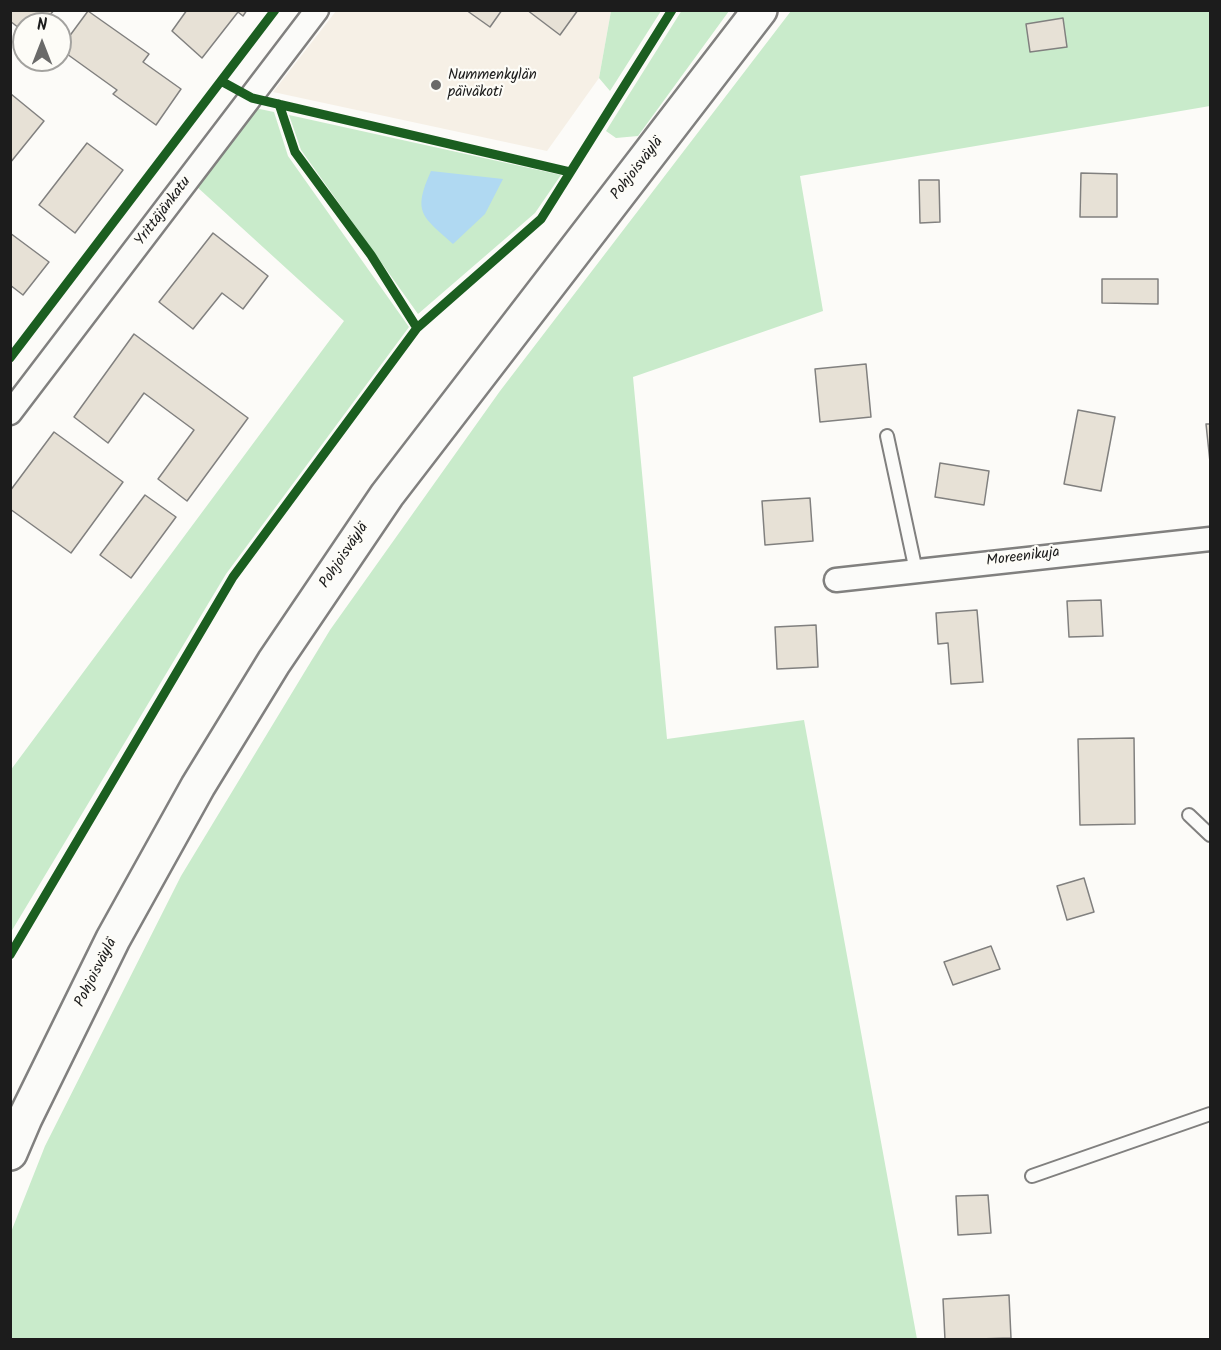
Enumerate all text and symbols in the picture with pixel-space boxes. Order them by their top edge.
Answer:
north arrow [12,12,72,72]
text: N [37,13,47,38]
place label: Nummenkylän päiväkoti [448,67,537,102]
marker: Nummenkylän päiväkoti [429,78,443,92]
street label: Pohjoisväylä [608,134,668,204]
street label: Yrittäjänkatu [132,174,196,250]
street label: Pohjoisväylä [317,520,373,592]
street label: Moreenikuja [985,545,1061,571]
street label: Pohjoisväylä [72,936,122,1010]

